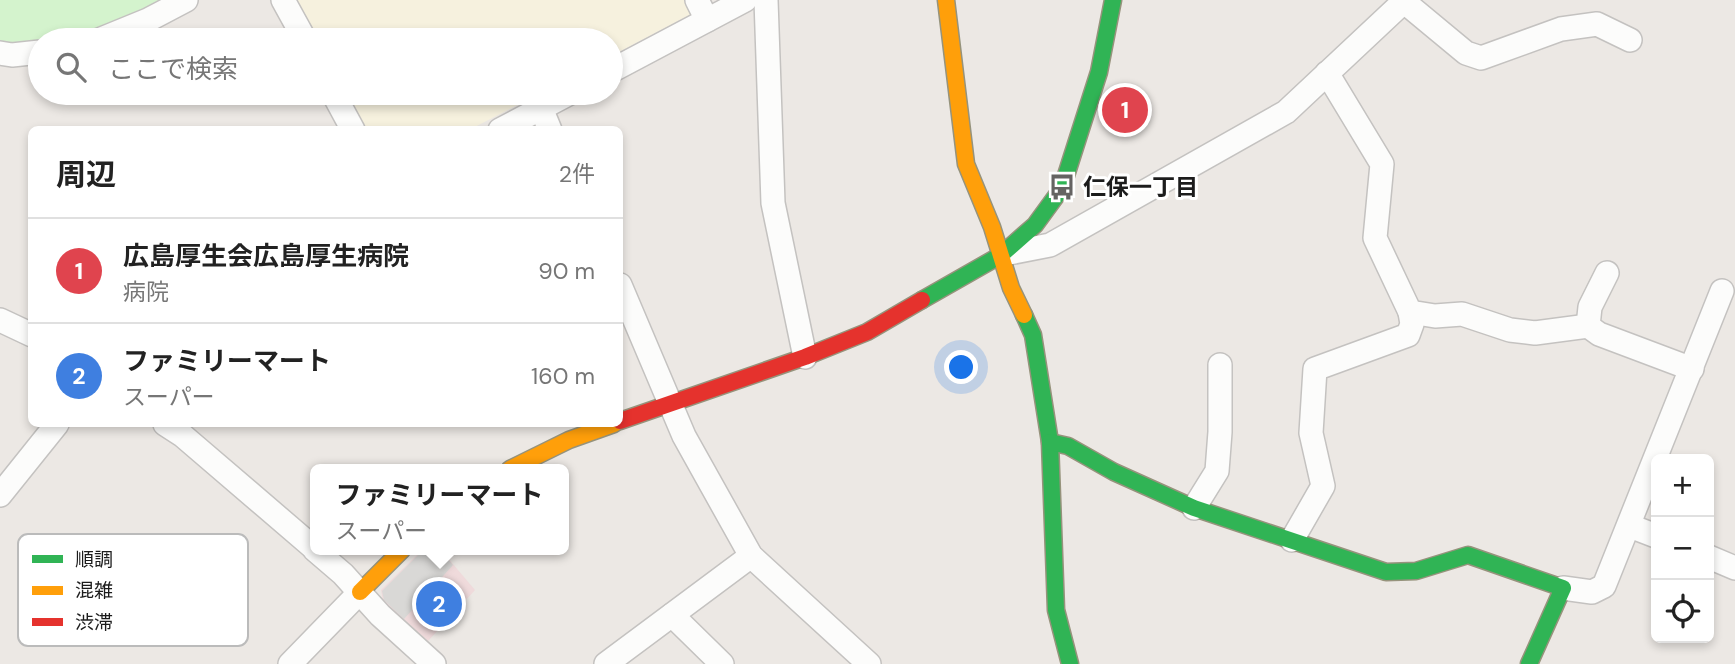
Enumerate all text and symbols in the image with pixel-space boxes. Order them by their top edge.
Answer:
search box [28,28,623,105]
icon: search [52,48,90,86]
text: ここで検索 [108,52,238,86]
pin: 1 [1102,84,1148,136]
text: 周辺 [56,155,116,194]
text: 2件 [559,159,595,189]
bus stop icon: 仁保一丁目 [1047,172,1077,202]
place label: 仁保一丁目 [1083,172,1198,202]
text: 広島厚生会広島厚生病院 [123,239,409,273]
text: 1 [75,256,83,286]
text: 90 m [538,256,595,286]
text: 病院 [123,277,169,307]
text: ファミリーマート [123,344,331,378]
your location [944,350,978,384]
text: 2 [72,361,86,391]
text: 160 m [531,361,595,391]
text: スーパー [123,382,215,412]
map controls [1651,454,1714,643]
button: + [1651,454,1714,517]
popup [310,464,569,555]
text: ファミリーマート [335,478,544,512]
text: スーパー [335,516,427,546]
button: − [1651,517,1714,580]
legend [18,534,248,646]
text: 順調 [75,547,113,572]
text: 混雑 [75,578,113,603]
pin: 2 [416,578,462,630]
button: locate [1651,580,1714,643]
text: 渋滞 [75,610,113,635]

